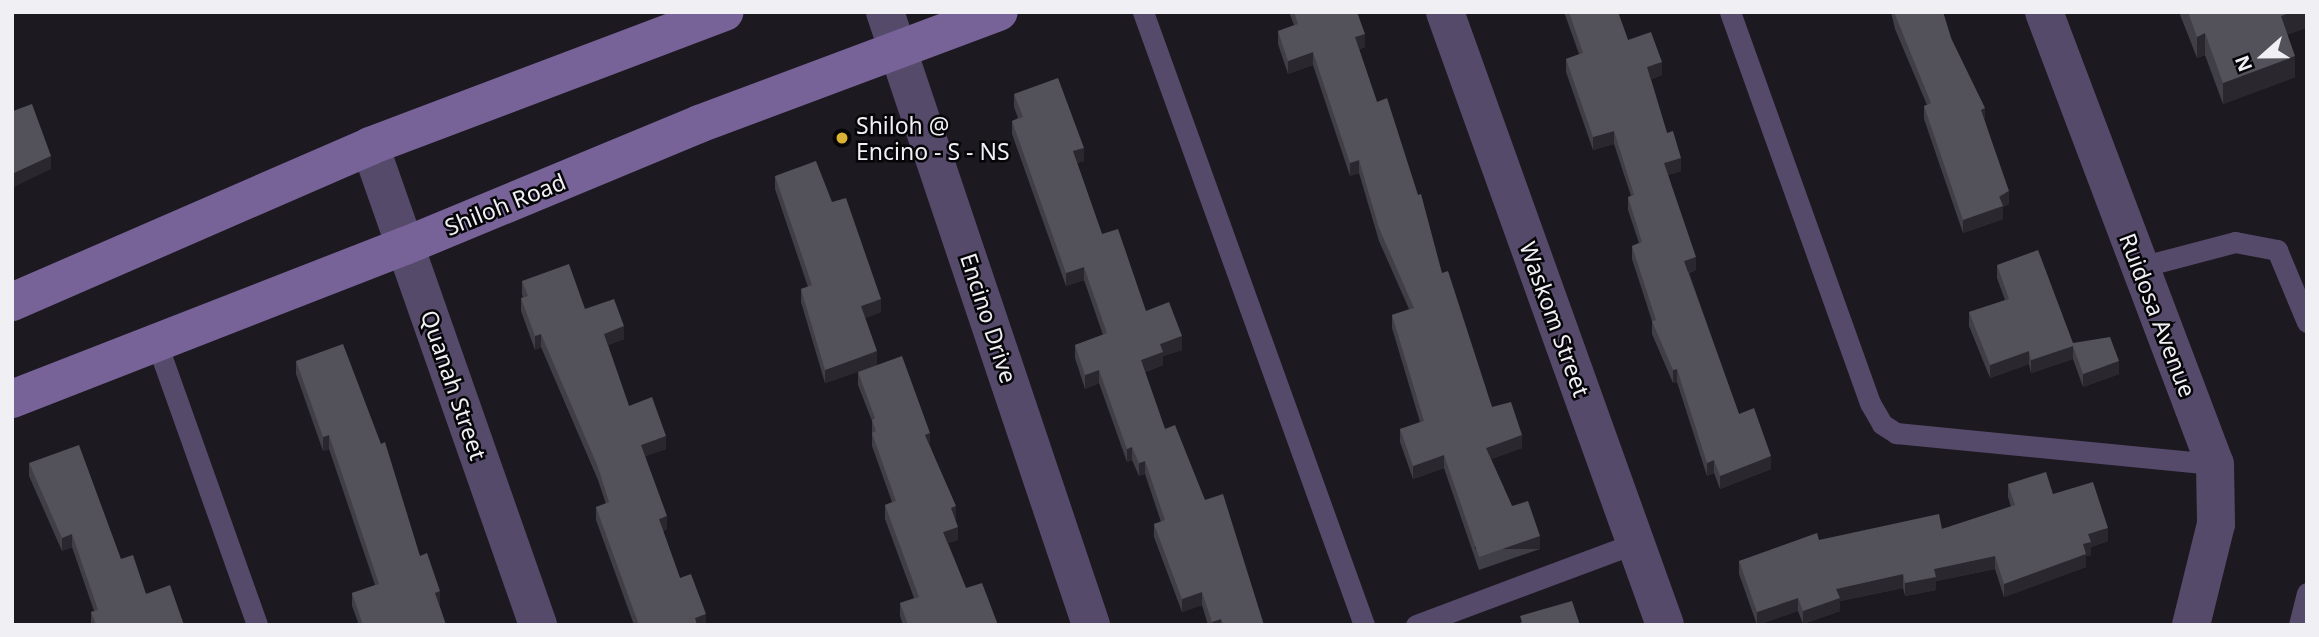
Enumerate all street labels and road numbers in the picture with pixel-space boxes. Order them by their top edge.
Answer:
street label: Shiloh Road [440,167,570,241]
street label: Ruidosa Avenue [2114,229,2202,401]
street label: Waskom Street [1514,238,1596,400]
street label: Encino Drive [955,250,1023,386]
street label: Quanah Street [415,306,493,464]

